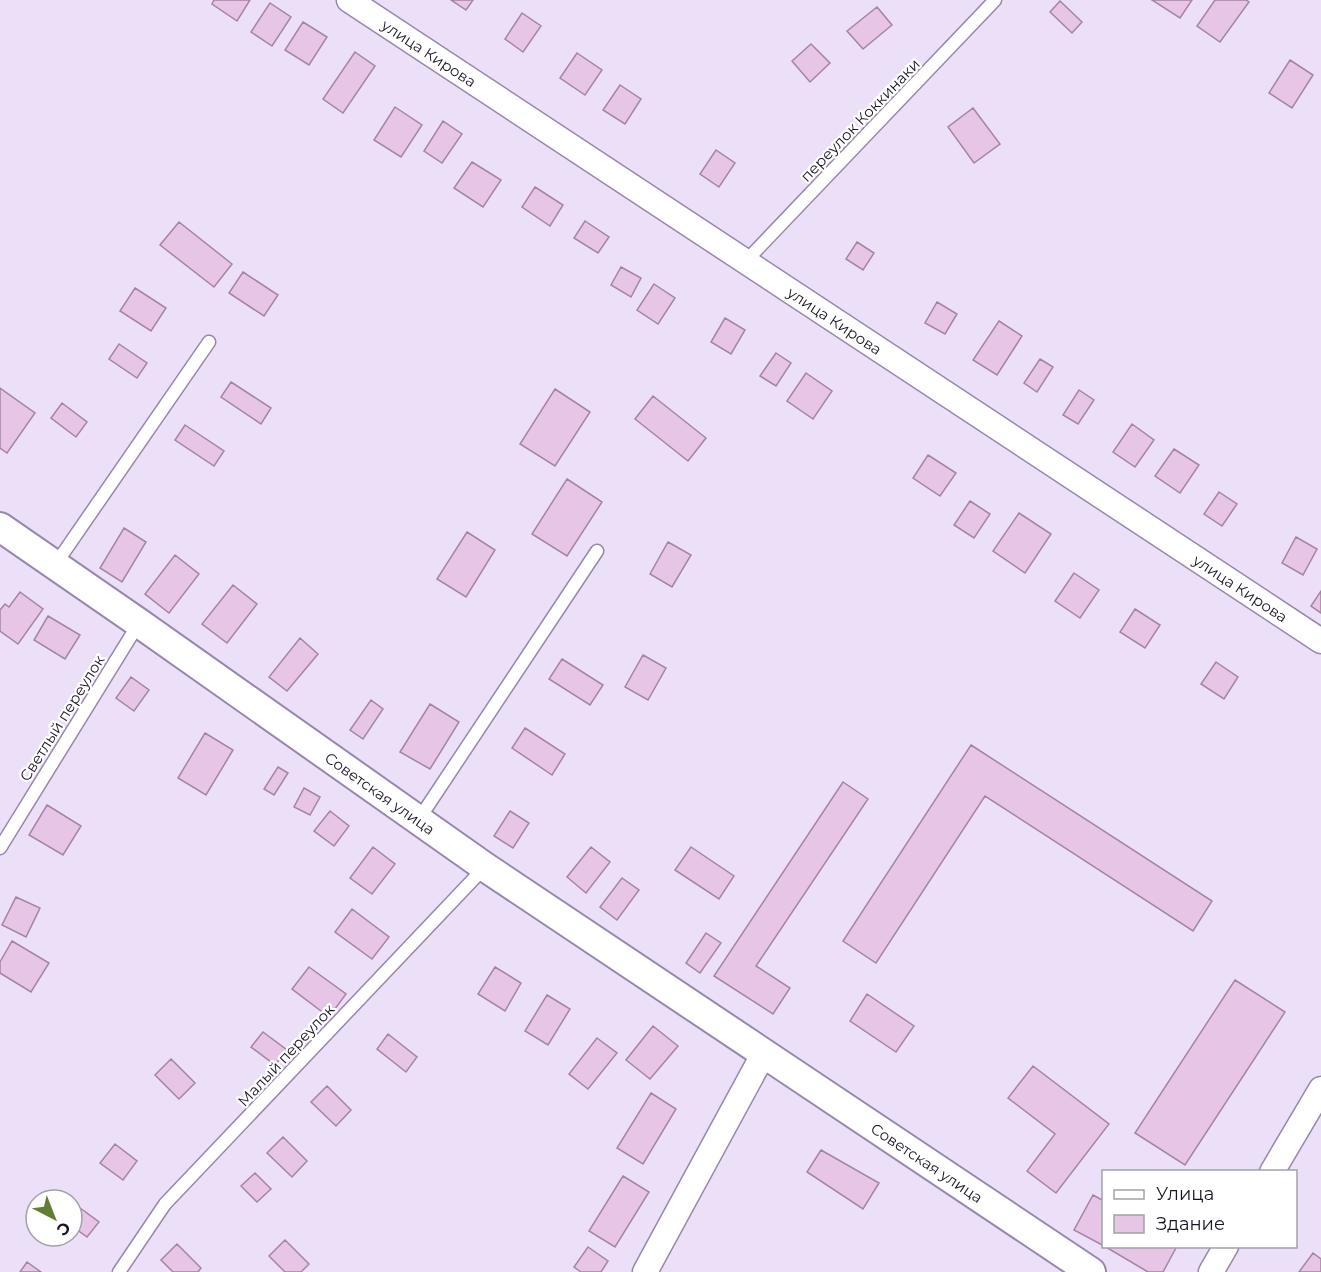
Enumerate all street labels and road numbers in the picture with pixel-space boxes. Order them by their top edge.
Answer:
street label: улица Кирова [377,14,480,91]
street label: переулок Коккинаки [796,54,924,186]
street label: улица Кирова [783,282,886,358]
street label: улица Кирова [1189,549,1291,626]
street label: Светлый переулок [15,651,109,785]
street label: Советская улица [321,748,439,838]
street label: Малый переулок [234,1000,339,1110]
street label: Советская улица [868,1118,987,1207]

